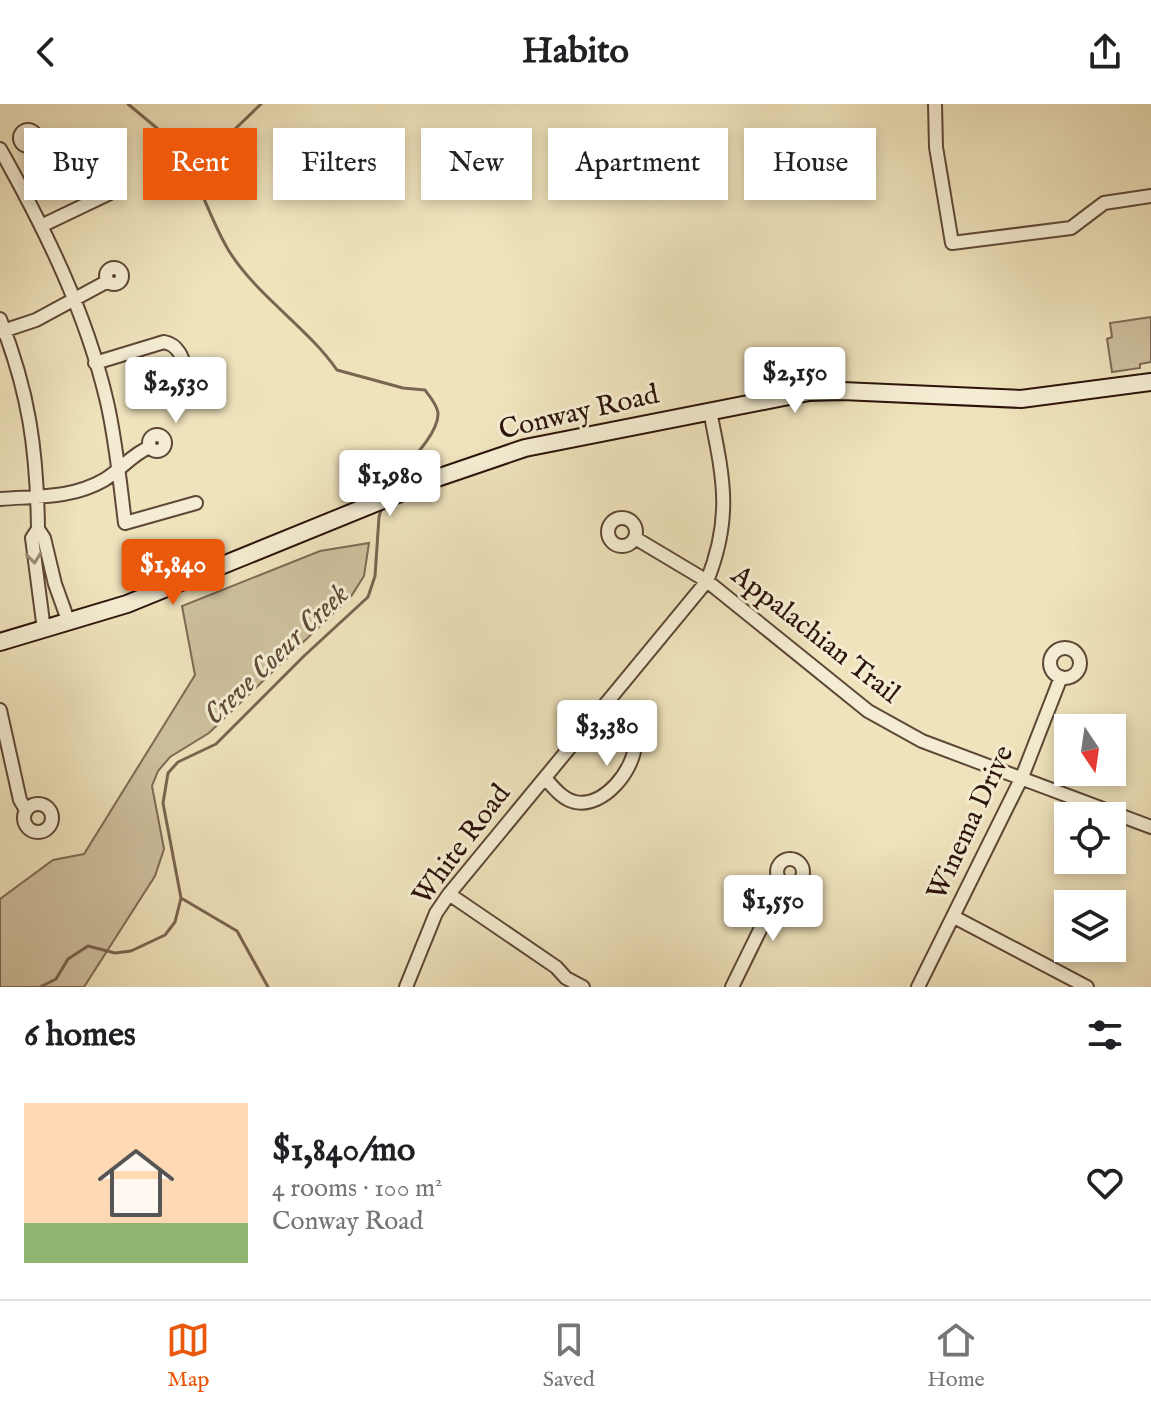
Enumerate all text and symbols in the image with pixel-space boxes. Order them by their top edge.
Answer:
text: Habito [522,29,629,75]
icon: back [24,30,68,74]
icon: share [1083,30,1127,74]
chip: Buy [24,128,127,200]
chip: Rent [143,128,257,200]
chip: Filters [273,128,405,200]
chip: New [421,128,532,200]
chip: Apartment [548,128,728,200]
chip: House [744,128,876,200]
pin: $2,150 [730,347,860,415]
text: $2,150 [762,356,828,389]
pin: $2,530 [111,357,241,425]
text: $2,530 [143,366,209,399]
street label: Conway Road [496,378,662,448]
pin: $1,980 [325,450,455,518]
text: $1,980 [357,459,423,492]
pin: $1,840 [108,539,238,607]
text: $1,840 [140,548,206,581]
one-way arrow [25,552,42,565]
street label: Appalachian Trail [723,558,907,712]
water label: Creve Coeur Creek [196,576,358,734]
pin: $3,380 [542,700,672,768]
text: $3,380 [575,709,639,742]
north arrow [1054,714,1126,786]
map controls [1054,714,1126,962]
street label: Winema Drive [920,740,1022,906]
street label: White Road [405,778,519,912]
button: locate [1054,802,1126,874]
pin: $1,550 [708,875,838,943]
text: $1,550 [742,884,804,917]
button: layers [1054,890,1126,962]
icon: filters [1083,1013,1127,1057]
text: 6 homes [24,1014,136,1057]
text: $1,840/mo [272,1129,415,1172]
icon: home [88,1135,184,1231]
icon: heart [1083,1161,1127,1205]
text: 4 rooms · 100 m² [272,1172,442,1205]
text: Conway Road [272,1205,423,1238]
tab: Map [166,1318,210,1394]
tab: Saved [543,1318,595,1394]
tab: Home [927,1318,985,1394]

